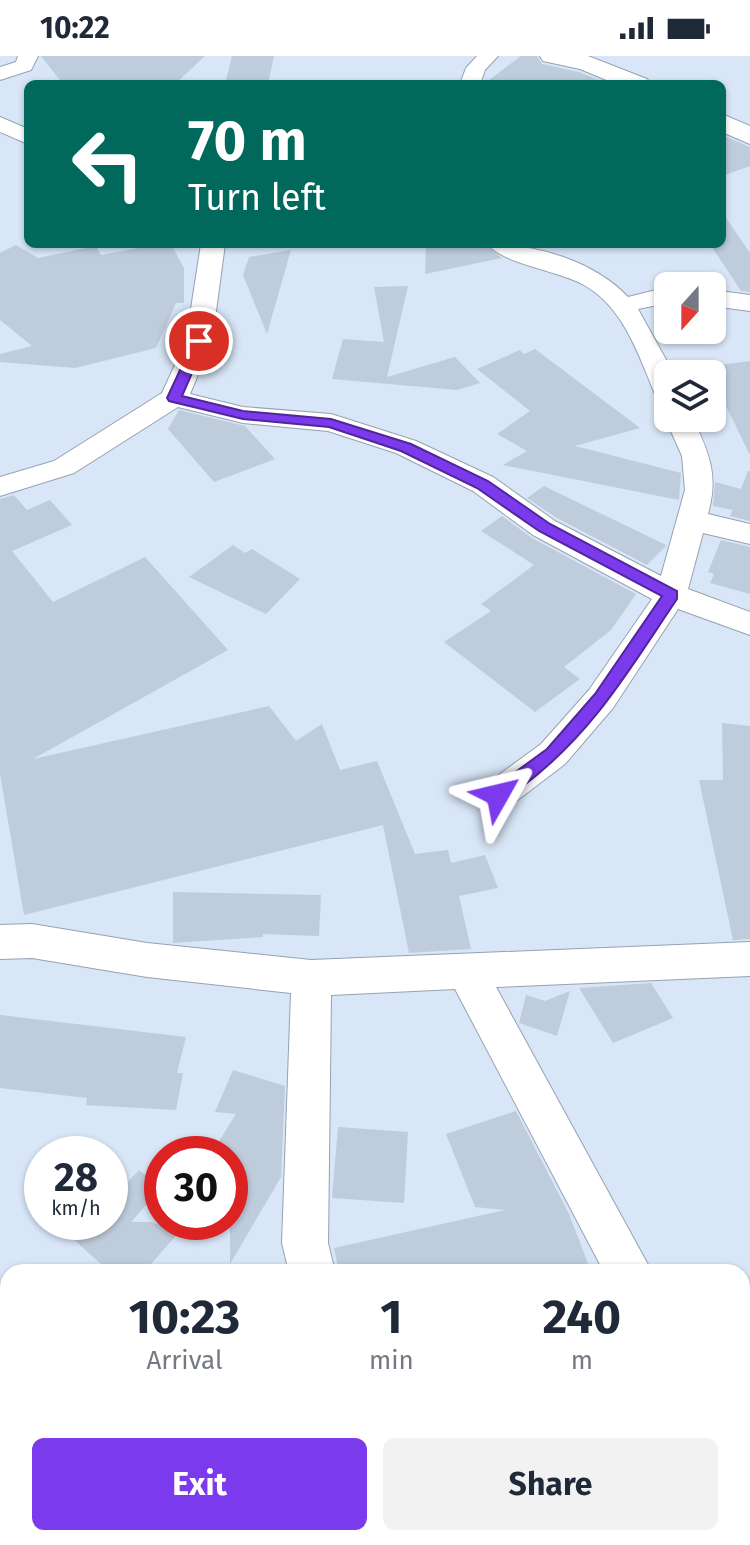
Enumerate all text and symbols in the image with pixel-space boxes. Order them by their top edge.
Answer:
text: 10:22 [40,10,110,46]
text: 70 m [188,108,307,175]
icon: left [56,112,160,216]
text: Turn left [188,176,326,220]
north arrow [654,272,726,344]
map controls [654,272,726,432]
pin [165,307,233,375]
icon: arrive [177,319,221,363]
button: layers [654,360,726,432]
position arrow [456,753,540,837]
speed limit sign: 30 [144,1136,248,1240]
text: 28 [54,1154,98,1202]
text: km/h [51,1196,101,1220]
text: 10:23 [129,1288,240,1346]
text: 1 [380,1288,403,1346]
text: 240 [543,1288,621,1346]
text: Arrival [146,1345,223,1376]
text: min [369,1345,414,1376]
text: m [571,1345,593,1376]
button: Exit [32,1438,367,1530]
button: Share [383,1438,718,1530]

